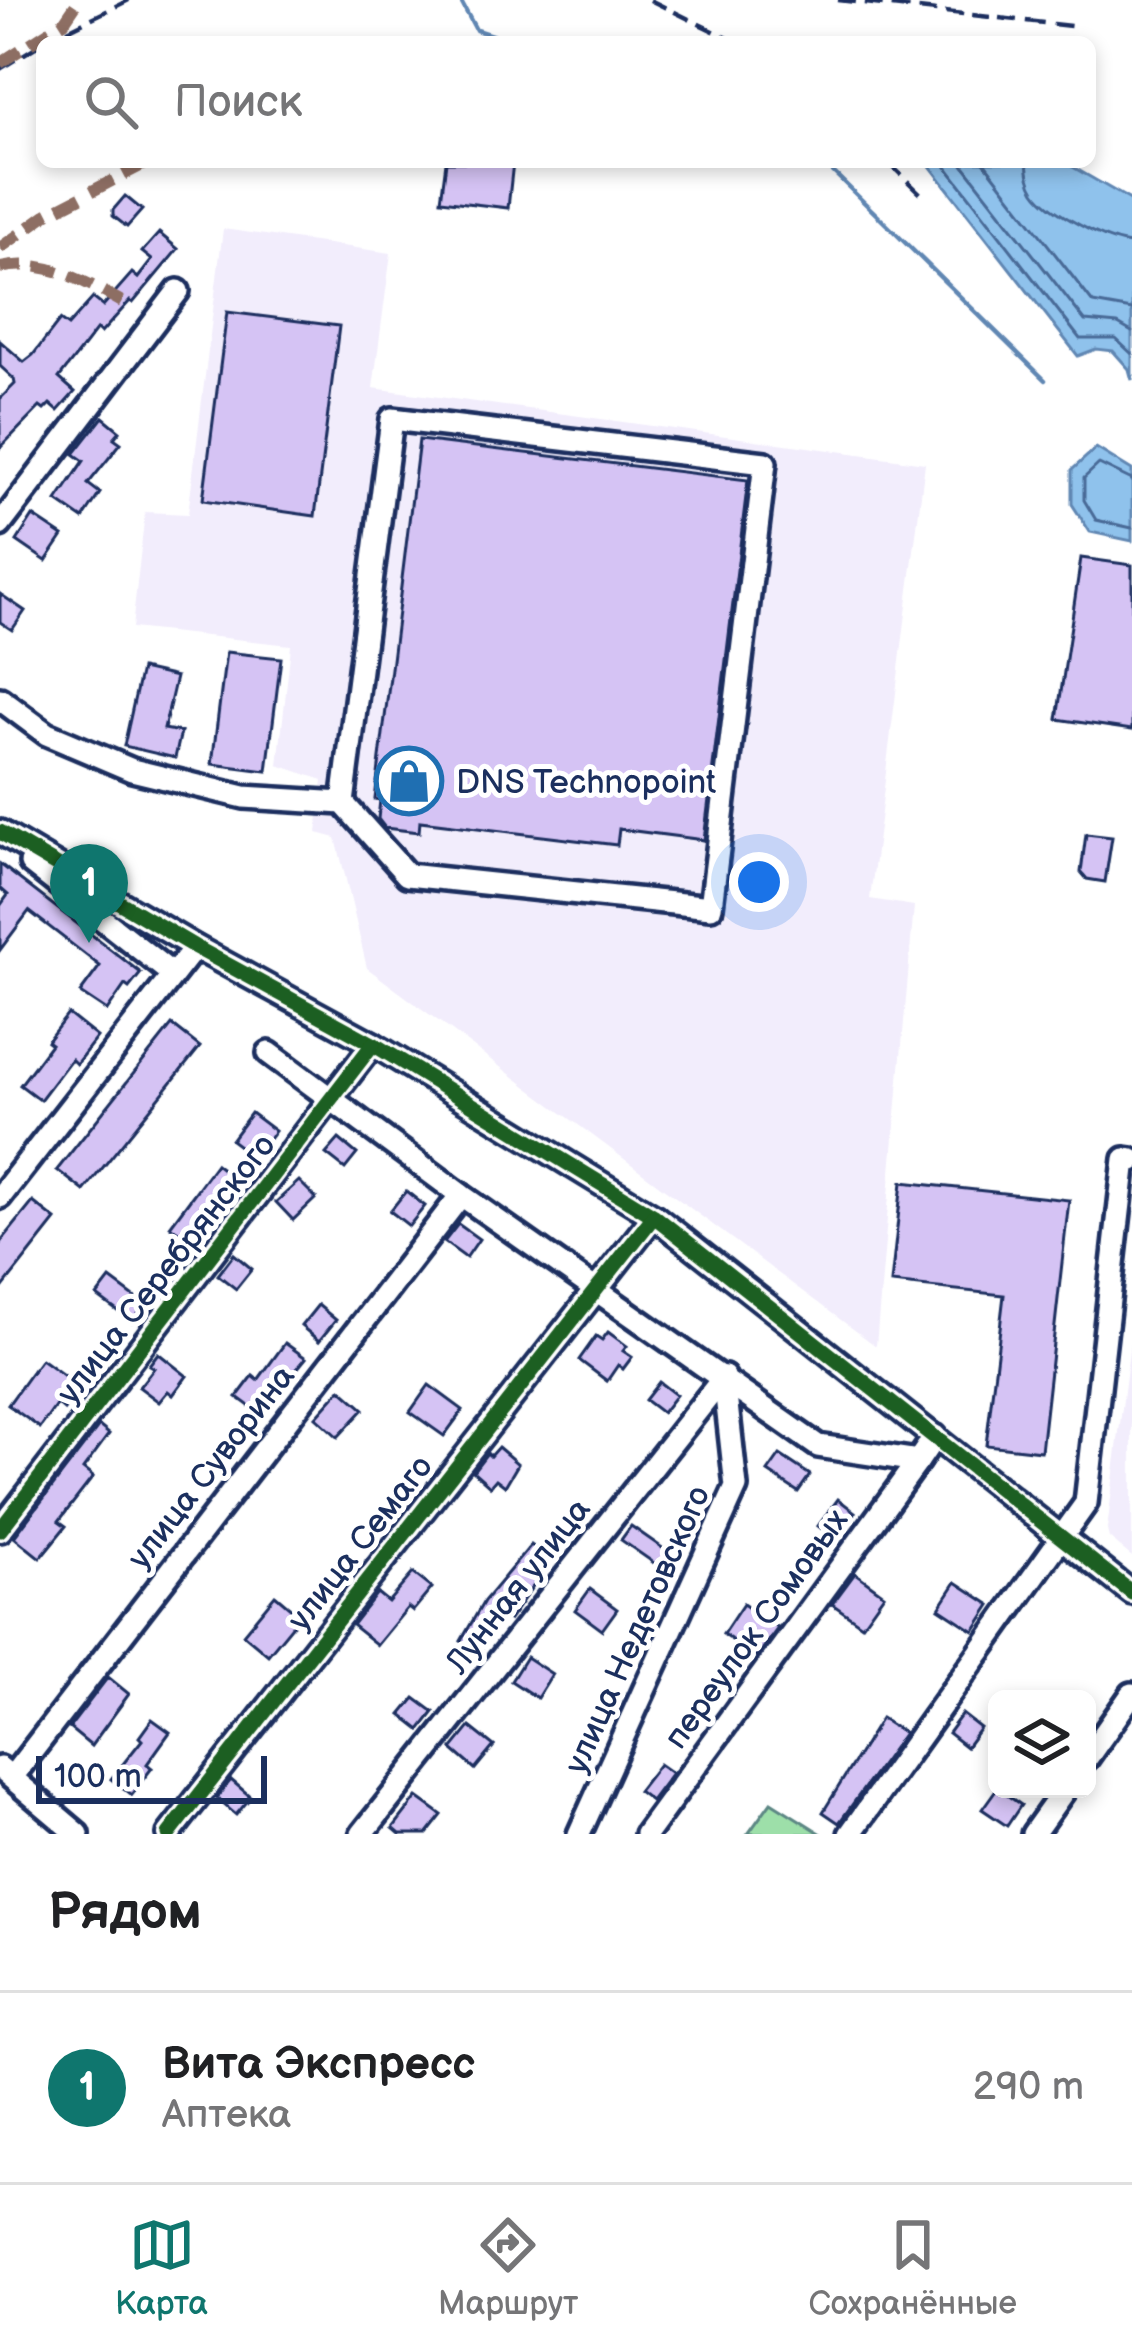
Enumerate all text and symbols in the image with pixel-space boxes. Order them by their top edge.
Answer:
search box [36,36,1096,168]
icon: search [78,69,144,135]
text: Поиск [174,75,302,130]
shop icon: DNS Technopoint [374,746,444,816]
place label: DNS Technopoint [456,763,716,803]
pin: 1 [50,844,128,943]
your location [729,852,789,912]
street label: улица Серебрянского [49,1126,284,1412]
street label: улица Суворина [120,1357,304,1577]
street label: улица Семаго [280,1448,441,1639]
street label: улица Недетовского [556,1480,719,1780]
street label: Лунная улица [437,1491,599,1683]
street label: переулок Сомовых [656,1501,857,1757]
map controls [988,1690,1096,1798]
button: layers [988,1690,1096,1798]
scale bar [36,1750,267,1803]
text: 100 m [54,1757,142,1797]
text: Рядом [48,1882,202,1943]
text: Вита Экспресс [162,2037,475,2092]
text: 1 [79,2064,95,2111]
text: 290 m [973,2064,1084,2111]
text: Аптека [162,2092,291,2139]
tab: Карта [115,2212,208,2324]
tab: Маршрут [438,2212,578,2324]
tab: Сохранённые [808,2212,1017,2324]

